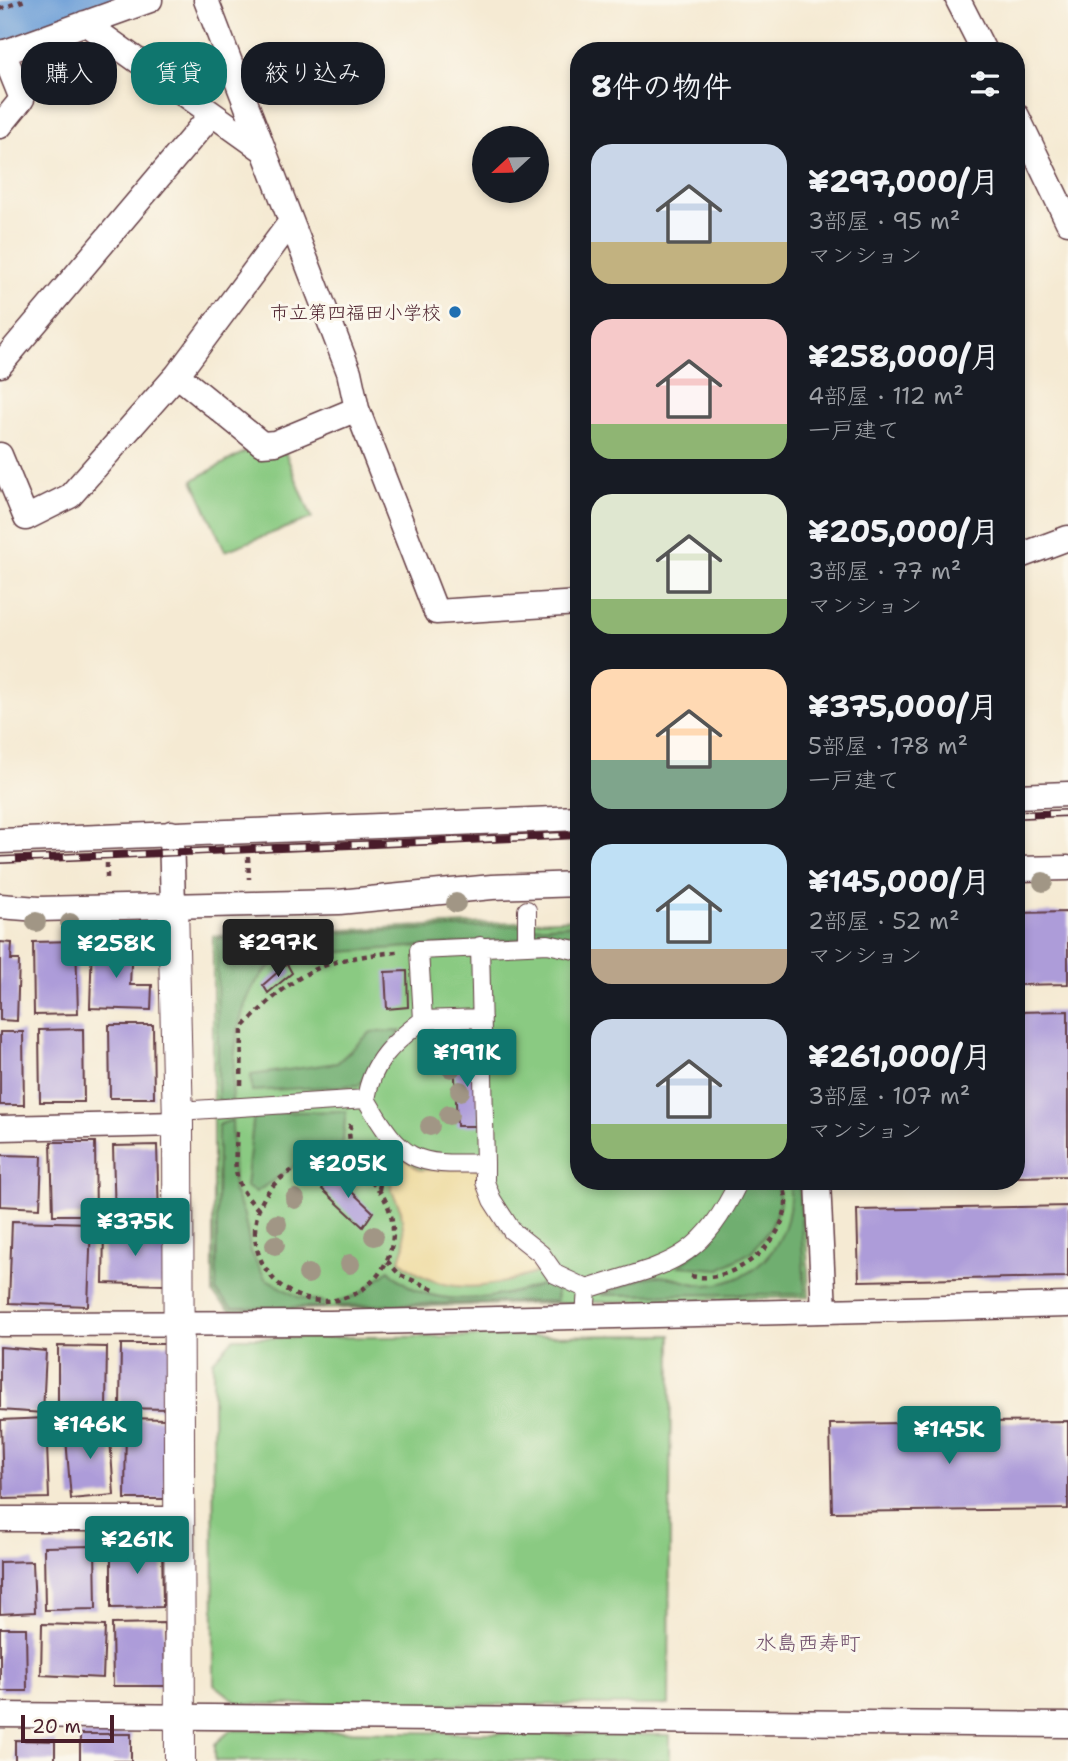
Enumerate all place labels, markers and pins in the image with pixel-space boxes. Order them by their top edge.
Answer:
place label: 市立第四福田小学校 [270,300,441,325]
marker: 市立第四福田小学校 [447,304,463,320]
pin: ¥258K [67,920,165,980]
pin: ¥297K [229,920,327,979]
pin: ¥191K [418,1030,516,1089]
pin: ¥205K [299,1140,397,1200]
pin: ¥375K [86,1198,184,1258]
pin: ¥146K [41,1402,139,1461]
pin: ¥145K [900,1406,998,1466]
pin: ¥261K [88,1516,186,1576]

